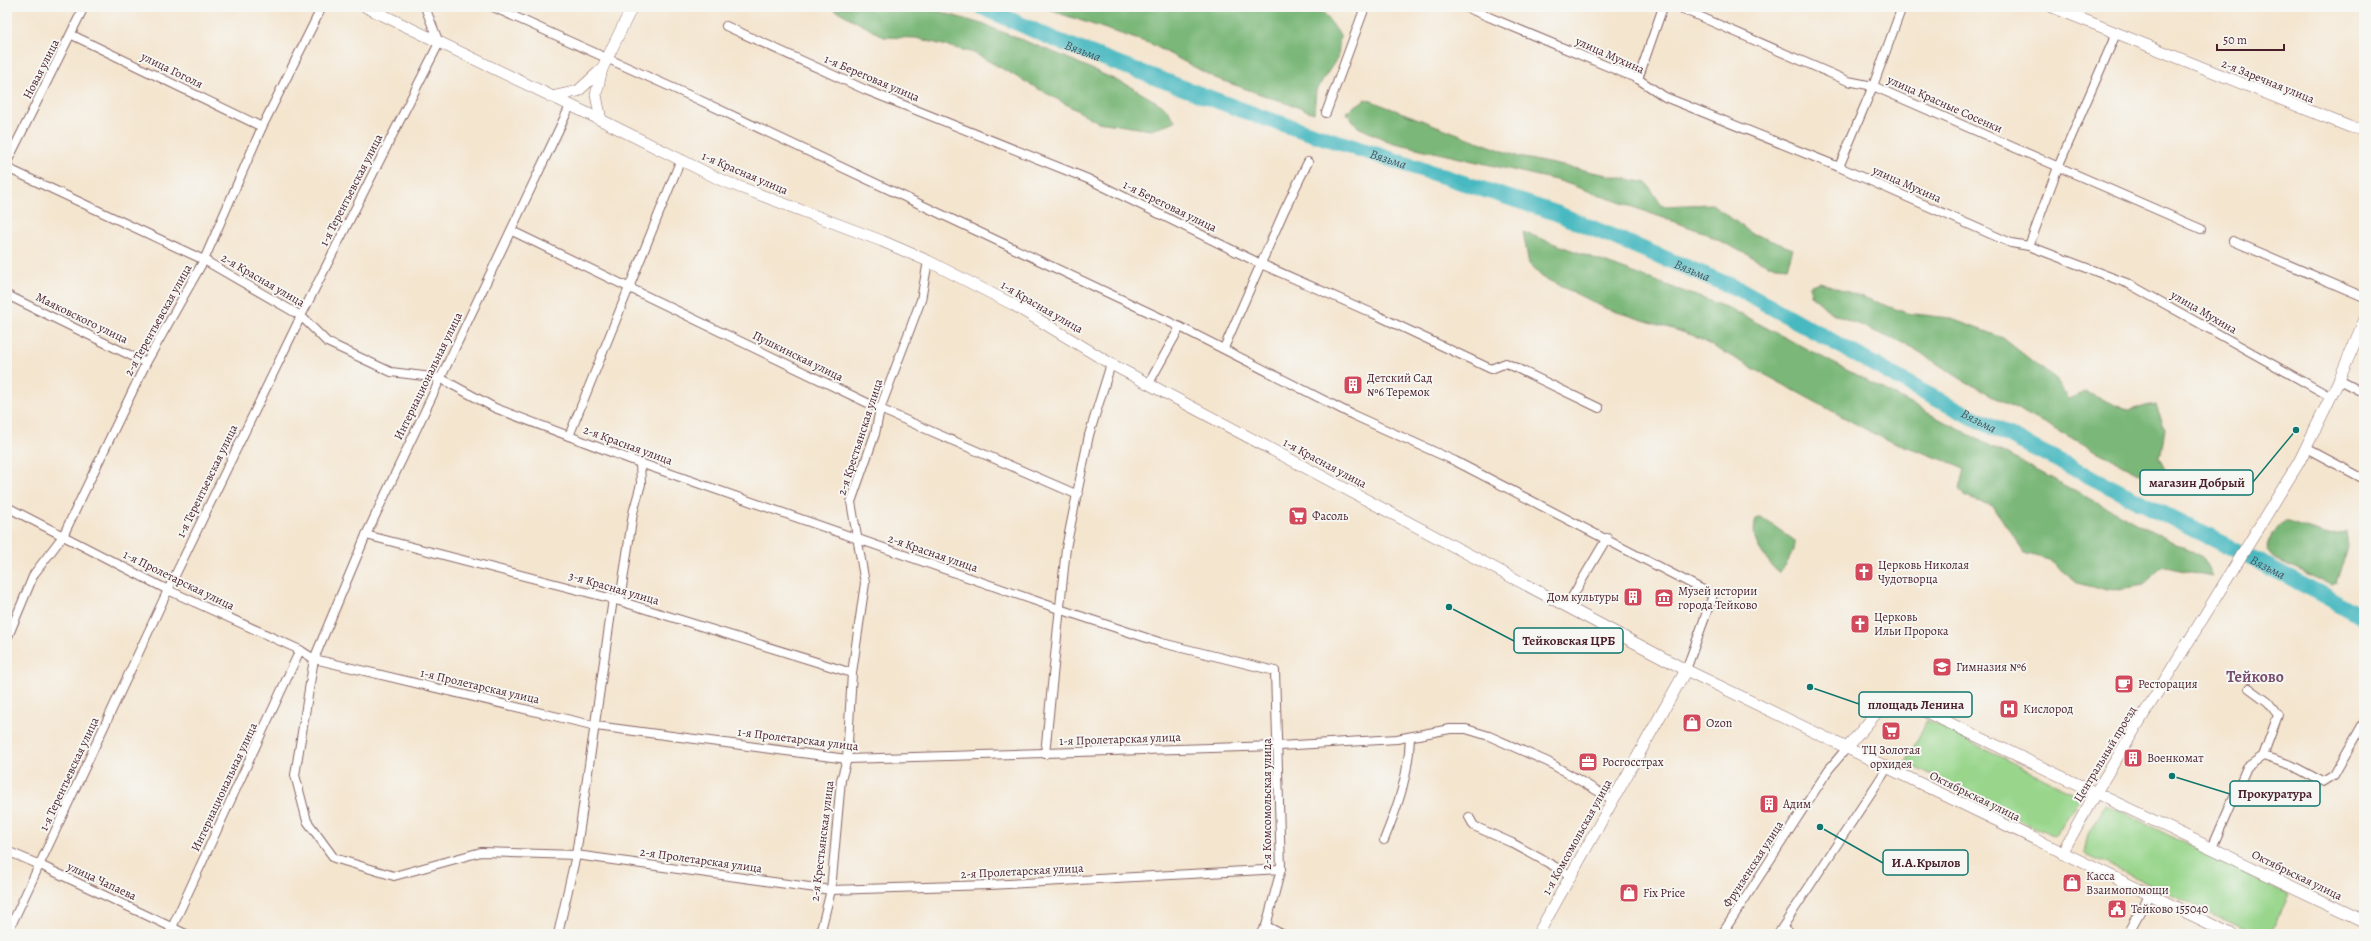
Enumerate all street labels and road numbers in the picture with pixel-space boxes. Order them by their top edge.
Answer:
street label: улица Мухина [1572,32,1647,78]
street label: Новая улица [19,36,63,102]
street label: улица Гоголя [137,48,206,92]
street label: 1-я Береговая улица [822,51,923,105]
street label: 2-я Заречная улица [2219,55,2317,107]
street label: улица Красные Сосенки [1884,71,2005,137]
street label: 1-я Терентьевская улица [316,131,386,249]
street label: 1-я Красная улица [699,148,791,199]
street label: улица Мухина [1869,161,1944,207]
street label: 1-я Береговая улица [1121,176,1220,236]
street label: 2-я Красная улица [218,250,308,311]
street label: 2-я Терентьевская улица [121,261,196,379]
street label: 1-я Красная улица [998,277,1086,337]
street label: улица Мухина [2167,286,2240,338]
street label: Маяковского улица [33,289,131,347]
street label: Интернациональная улица [390,309,466,443]
street label: Пушкинская улица [750,327,846,385]
street label: 2-я Крестьянская улица [834,376,887,497]
street label: 1-я Терентьевская улица [173,421,242,540]
street label: 2-я Красная улица [581,421,675,469]
street label: 1-я Красная улица [1280,434,1370,492]
street label: 2-я Красная улица [886,530,980,576]
street label: 1-я Пролетарская улица [121,546,238,614]
street label: 3-я Красная улица [567,567,661,609]
street label: 1-я Пролетарская улица [419,665,542,708]
street label: Центральный проезд [2070,703,2140,805]
street label: 1-я Терентьевская улица [36,714,103,834]
street label: Интернациональная улица [187,720,261,854]
street label: 1-я Пролетарская улица [737,724,860,754]
street label: 1-я Пролетарская улица [1059,729,1182,749]
street label: 2-я Комсомольская улица [1259,738,1275,870]
street label: Октябрьская улица [1927,767,2023,825]
street label: 1-я Комсомольская улица [1539,776,1616,898]
street label: 2-я Крестьянская улица [807,779,837,902]
street label: Фрунзенская улица [1719,817,1787,910]
street label: 2-я Пролетарская улица [639,844,764,877]
street label: Октябрьская улица [2249,846,2345,904]
street label: улица Чапаева [64,858,140,904]
street label: 2-я Пролетарская улица [960,860,1084,882]

